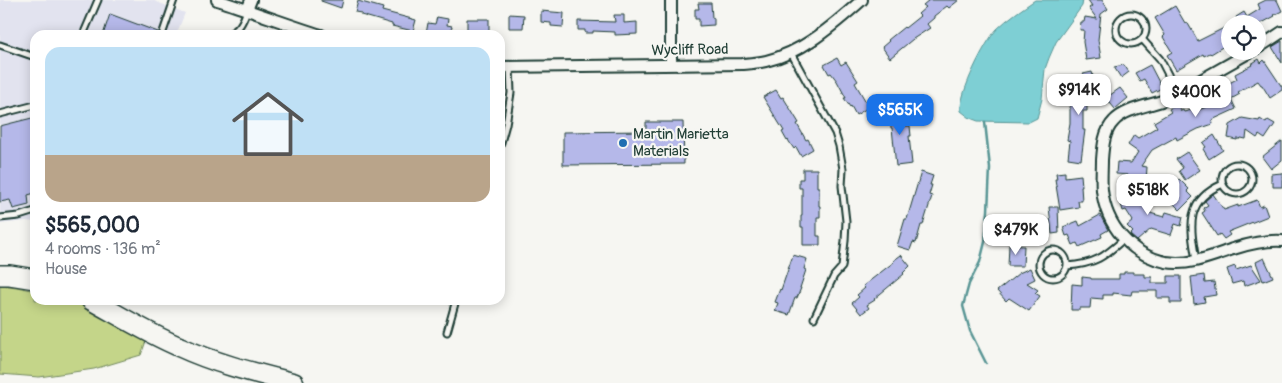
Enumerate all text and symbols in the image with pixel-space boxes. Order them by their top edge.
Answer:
map controls [1221,15,1266,60]
button: locate [1221,15,1266,60]
street label: Wycliff Road [651,40,729,60]
pin: $914K [1044,74,1114,116]
pin: $400K [1161,76,1231,118]
icon: home [223,79,313,169]
text: $914K [1058,80,1100,100]
text: $400K [1171,82,1221,102]
pin: $565K [865,94,935,136]
text: $565K [878,100,922,120]
place label: Martin Marietta Materials [633,125,729,161]
marker: Martin Marietta Materials [617,137,629,149]
pin: $518K [1113,174,1183,216]
text: $518K [1127,180,1169,200]
text: $565,000 [45,212,140,239]
pin: $479K [981,214,1051,256]
text: $479K [994,220,1038,240]
text: 4 rooms · 136 m² [45,239,161,259]
text: House [45,259,87,279]

